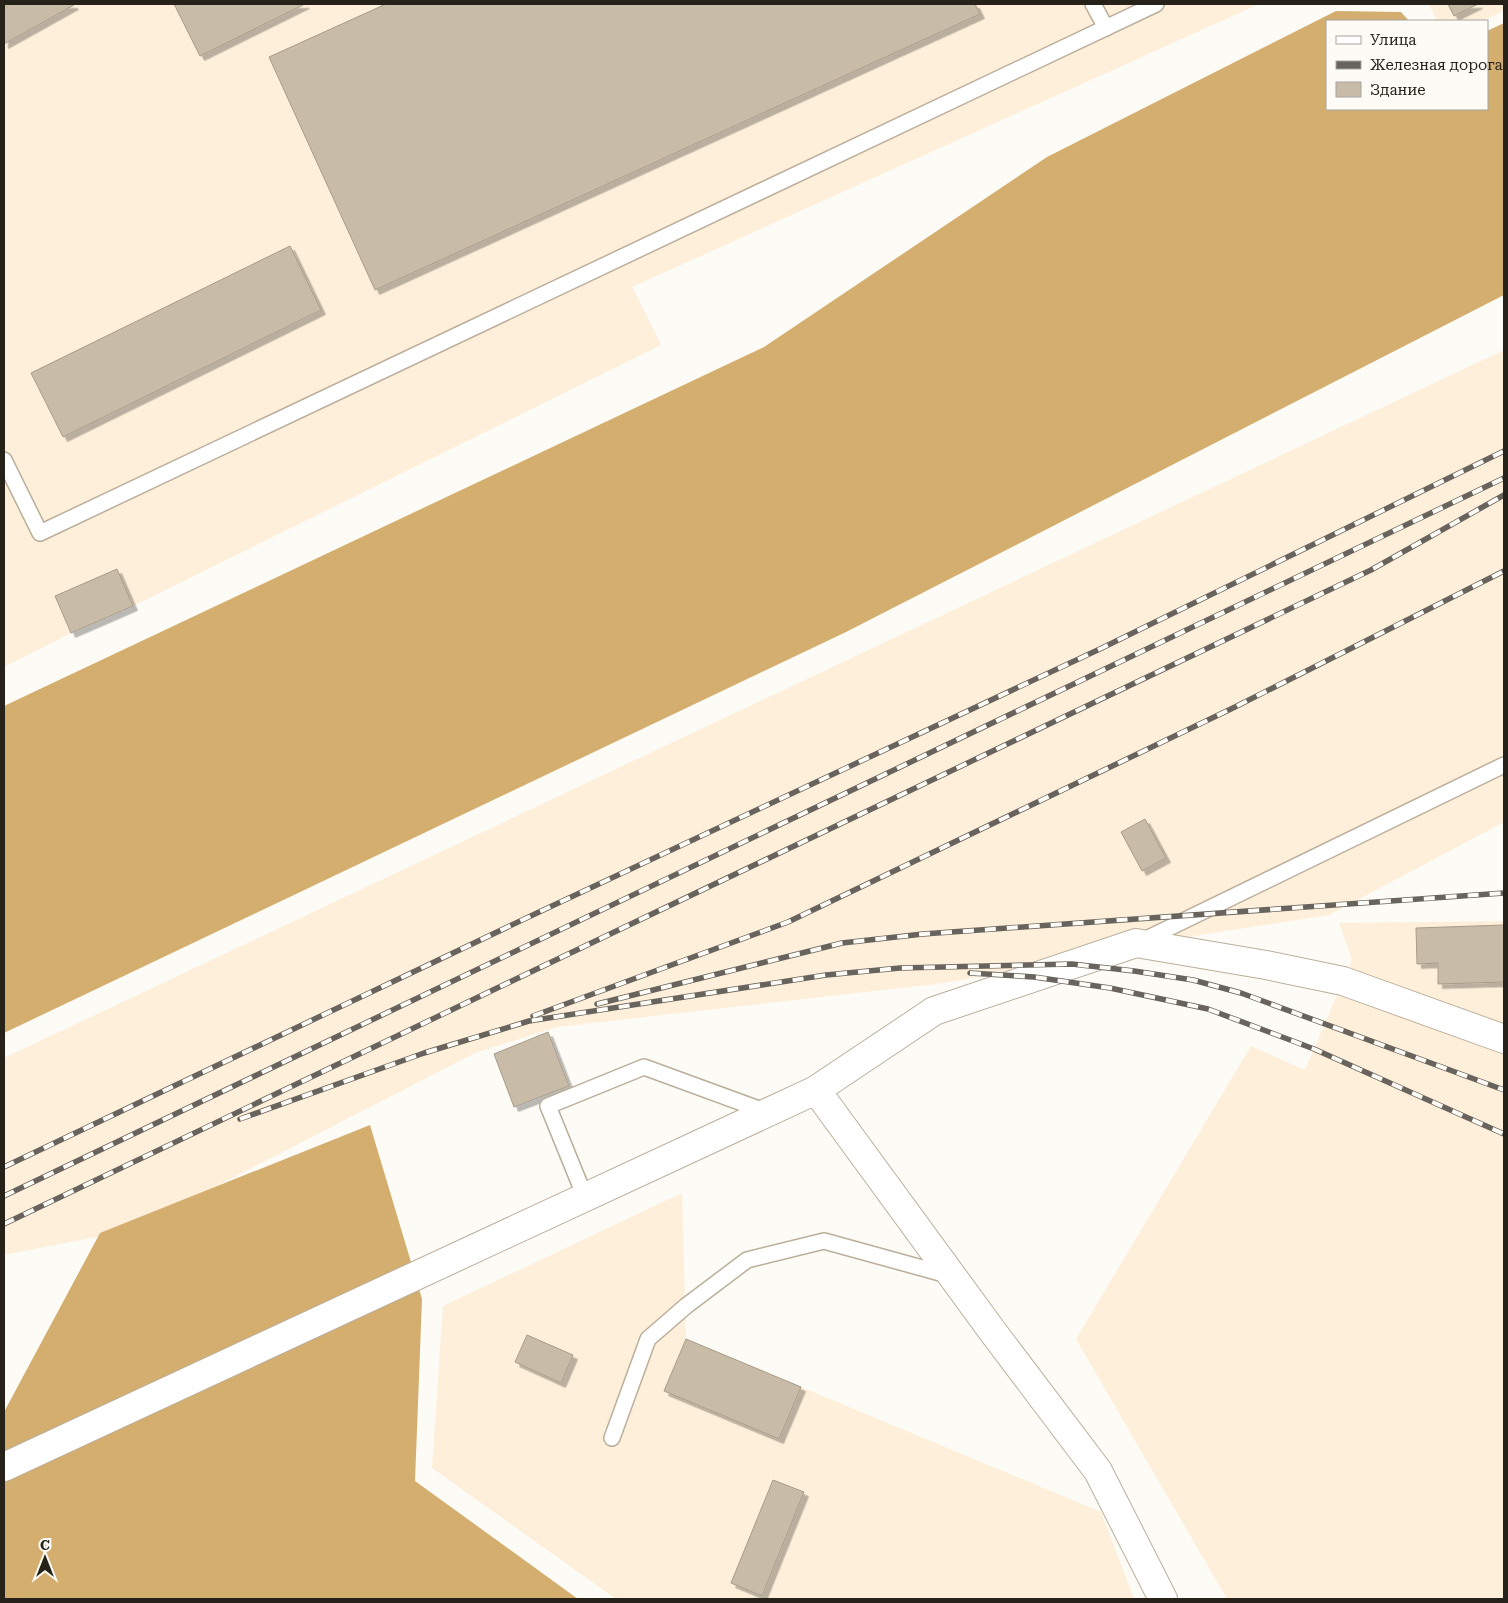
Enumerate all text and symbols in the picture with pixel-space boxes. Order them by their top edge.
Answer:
legend [1326,20,1488,110]
text: Улица [1370,31,1416,49]
text: Железная дорога [1370,56,1503,74]
text: Здание [1370,81,1426,99]
north arrow [20,1533,70,1583]
text: С [40,1537,50,1553]

